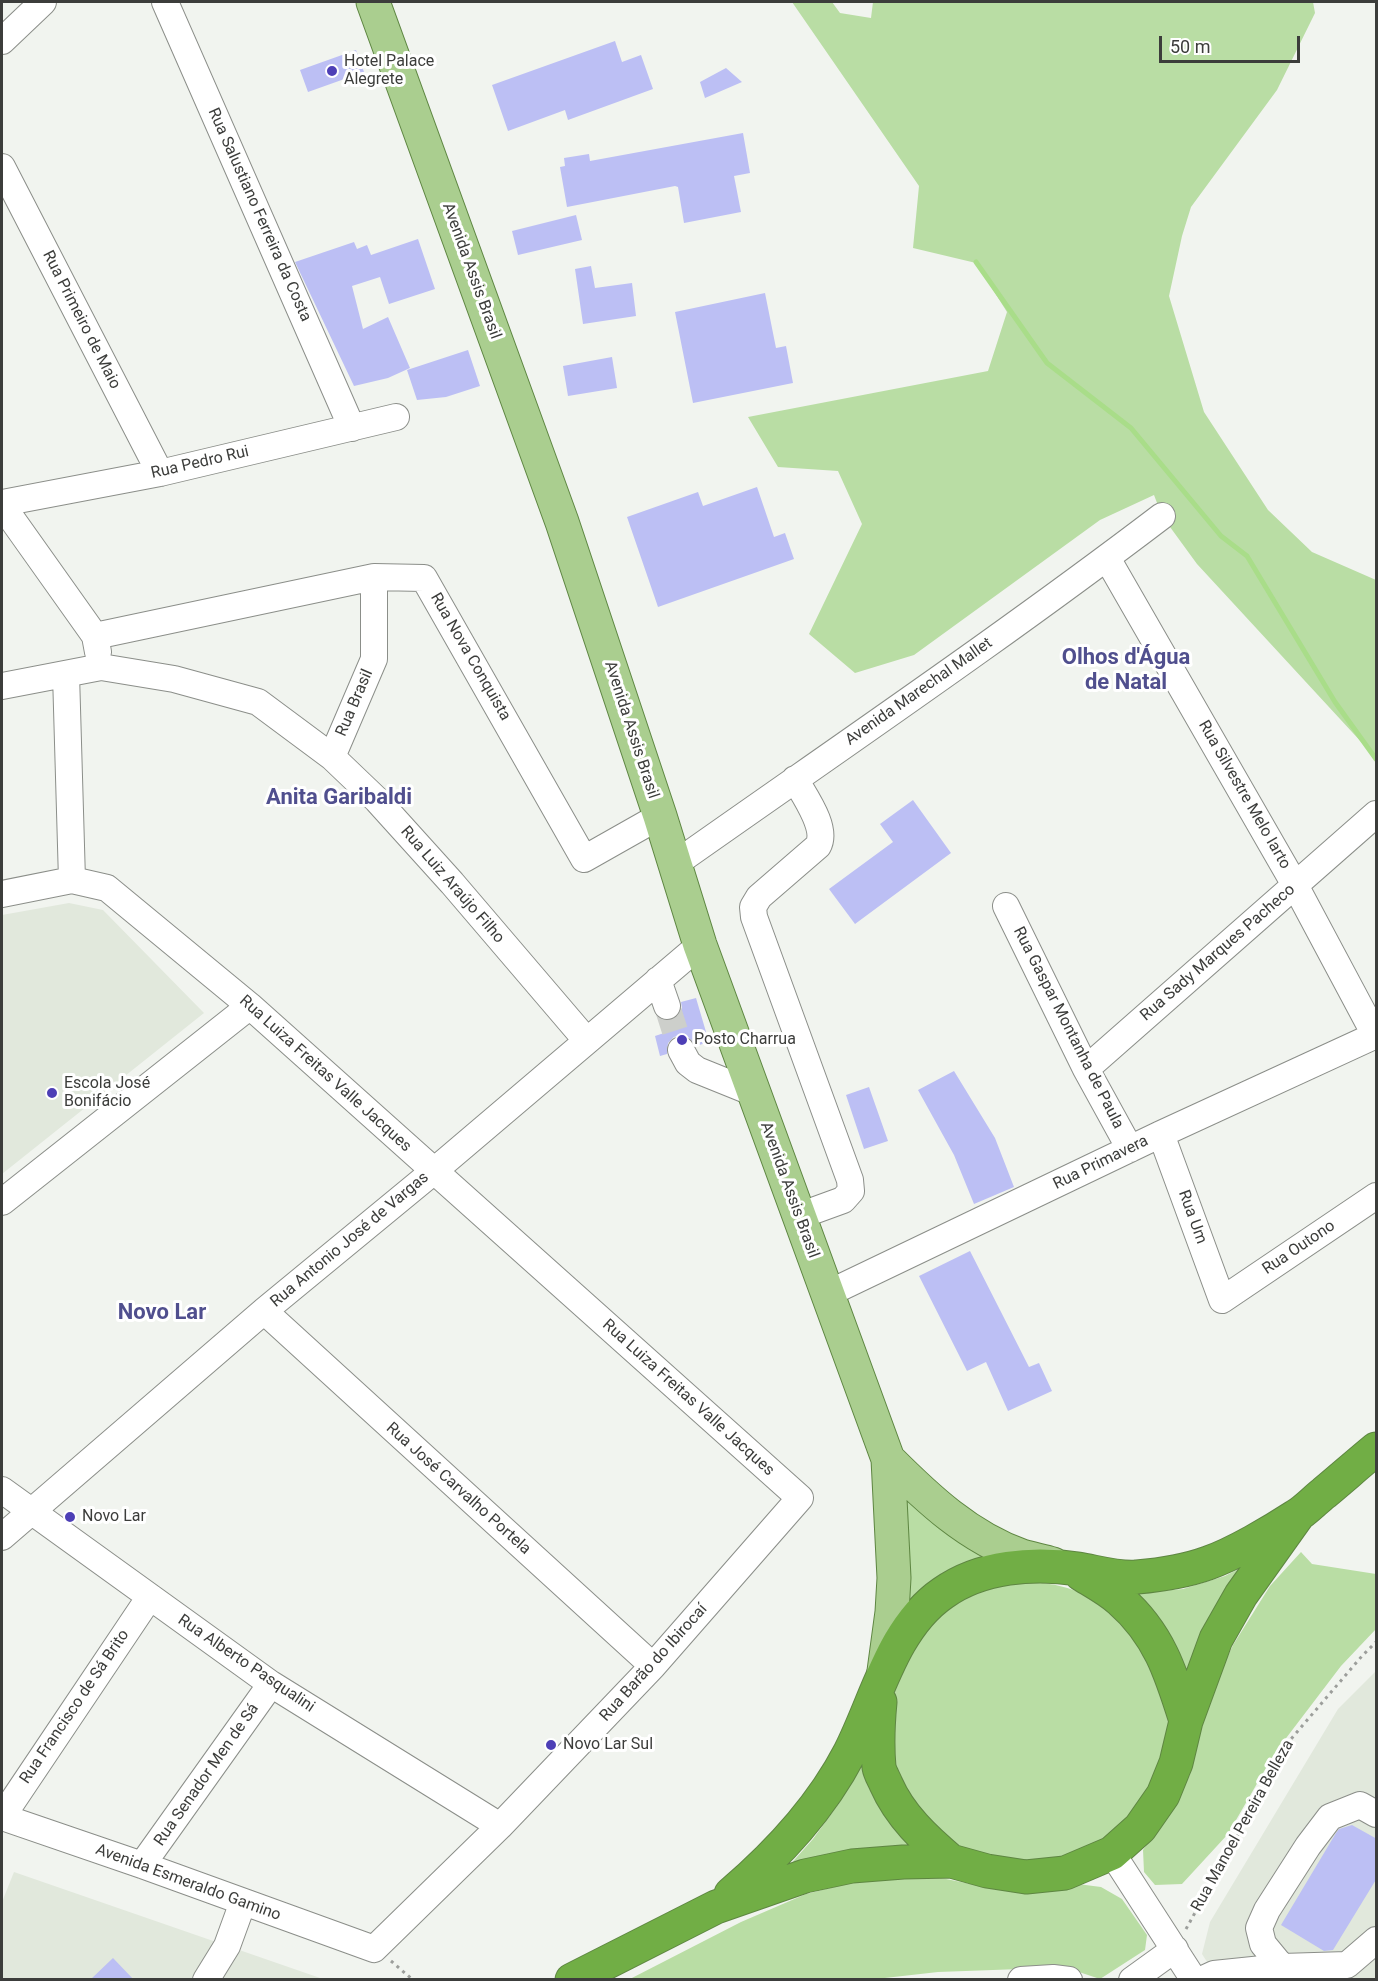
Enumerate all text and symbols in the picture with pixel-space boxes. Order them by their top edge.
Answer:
scale bar [1162,24,1303,62]
text: 50 m [1170,36,1210,57]
place label: Hotel Palace Alegrete [344,52,434,90]
marker: Hotel Palace Alegrete [325,64,339,78]
street label: Rua Salustiano Ferreira da Costa [203,105,315,325]
street label: Avenida Assis Brasil [437,200,505,342]
street label: Rua Primeiro de Maio [38,248,124,392]
street label: Rua Pedro Rui [149,442,251,484]
street label: Rua Nova Conquista [426,590,514,724]
street label: Avenida Marechal Mallet [842,634,996,750]
district label: Olhos d'Água de Natal [1062,645,1190,696]
street label: Avenida Assis Brasil [600,659,662,801]
street label: Rua Brasil [332,666,378,740]
street label: Rua Silvestre Melo Iarto [1194,717,1294,873]
district label: Anita Garibaldi [266,785,412,811]
street label: Rua Luiz Araújo Filho [396,823,508,947]
street label: Rua Sady Marques Pacheco [1137,881,1299,1025]
street label: Rua Gaspar Montanha de Paula [1009,924,1127,1132]
street label: Rua Luiza Freitas Valle Jacques [235,992,415,1156]
place label: Posto Charrua [694,1030,796,1050]
marker: Posto Charrua [675,1033,689,1047]
place label: Escola José Bonifácio [64,1074,150,1112]
marker: Escola José Bonifácio [45,1086,59,1100]
street label: Avenida Assis Brasil [755,1119,823,1261]
street label: Rua Primavera [1050,1132,1152,1194]
street label: Rua Antonio José de Vargas [267,1168,433,1312]
street label: Rua Um [1173,1188,1211,1246]
street label: Rua Outono [1259,1217,1339,1279]
district label: Novo Lar [118,1300,206,1326]
street label: Rua Luiza Freitas Valle Jacques [598,1316,778,1480]
street label: Rua José Carvalho Portela [382,1419,534,1559]
place label: Novo Lar [82,1507,146,1527]
marker: Novo Lar [63,1510,77,1524]
street label: Rua Barão do Ibirocaí [596,1600,712,1726]
street label: Rua Alberto Pasqualini [174,1611,318,1717]
street label: Rua Francisco de Sá Brito [16,1626,134,1788]
street label: Rua Senador Men de Sá [151,1700,263,1850]
place label: Novo Lar Sul [563,1735,653,1755]
street label: Rua Manoel Pereira Belleza [1188,1737,1298,1915]
marker: Novo Lar Sul [544,1738,558,1752]
street label: Avenida Esmeraldo Gamino [93,1840,283,1926]

